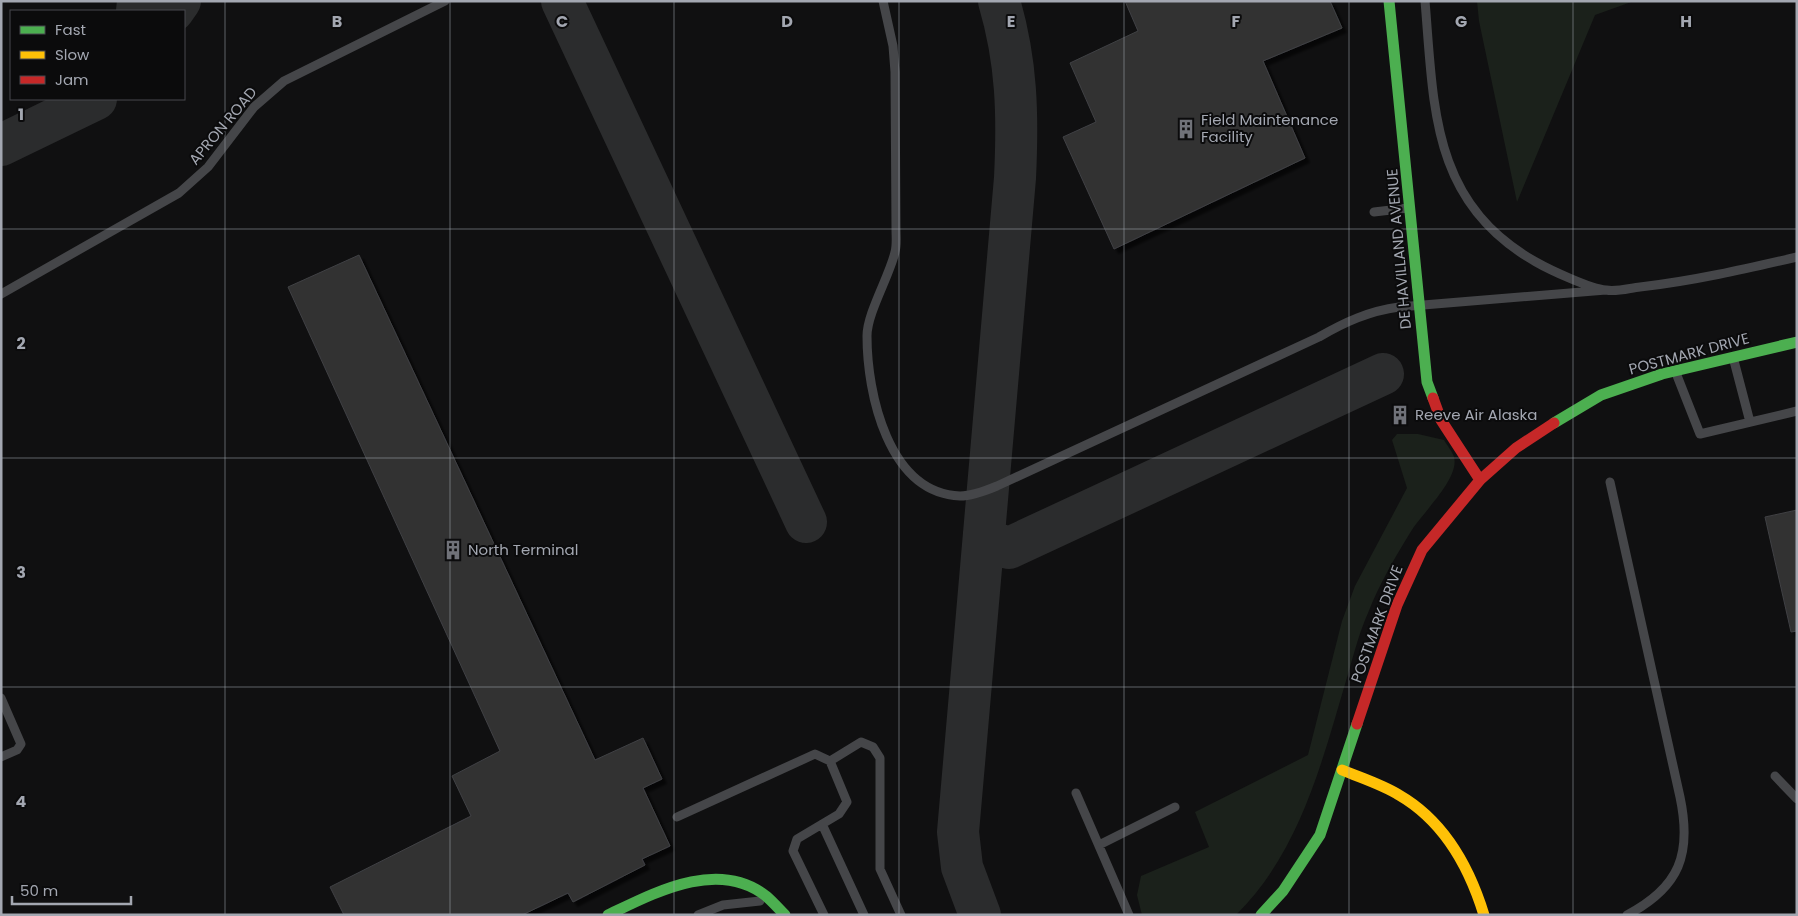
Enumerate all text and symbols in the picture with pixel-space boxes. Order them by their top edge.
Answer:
legend [10,10,185,100]
text: B [332,10,342,33]
text: C [556,10,568,33]
text: D [781,10,793,33]
text: E [1007,10,1015,33]
text: F [1232,10,1241,33]
text: G [1455,10,1467,33]
text: H [1680,10,1692,33]
text: Fast [55,19,86,40]
text: Slow [55,44,90,65]
text: Jam [55,69,89,90]
street label: APRON ROAD [184,82,261,169]
text: 1 [18,103,24,126]
place label: Field Maintenance Facility [1201,109,1338,147]
building icon: Field Maintenance Facility [1175,118,1197,140]
street label: DE HAVILLAND AVENUE [1381,168,1416,330]
street label: POSTMARK DRIVE [1626,327,1751,380]
text: 2 [16,332,26,355]
building icon: Reeve Air Alaska [1389,404,1411,426]
place label: Reeve Air Alaska [1415,404,1537,425]
building icon: North Terminal [442,539,464,561]
place label: North Terminal [468,539,578,560]
text: 3 [16,561,26,584]
street label: POSTMARK DRIVE [1345,562,1408,686]
text: 4 [16,790,27,813]
scale bar [12,874,131,906]
text: 50 m [20,880,58,901]

